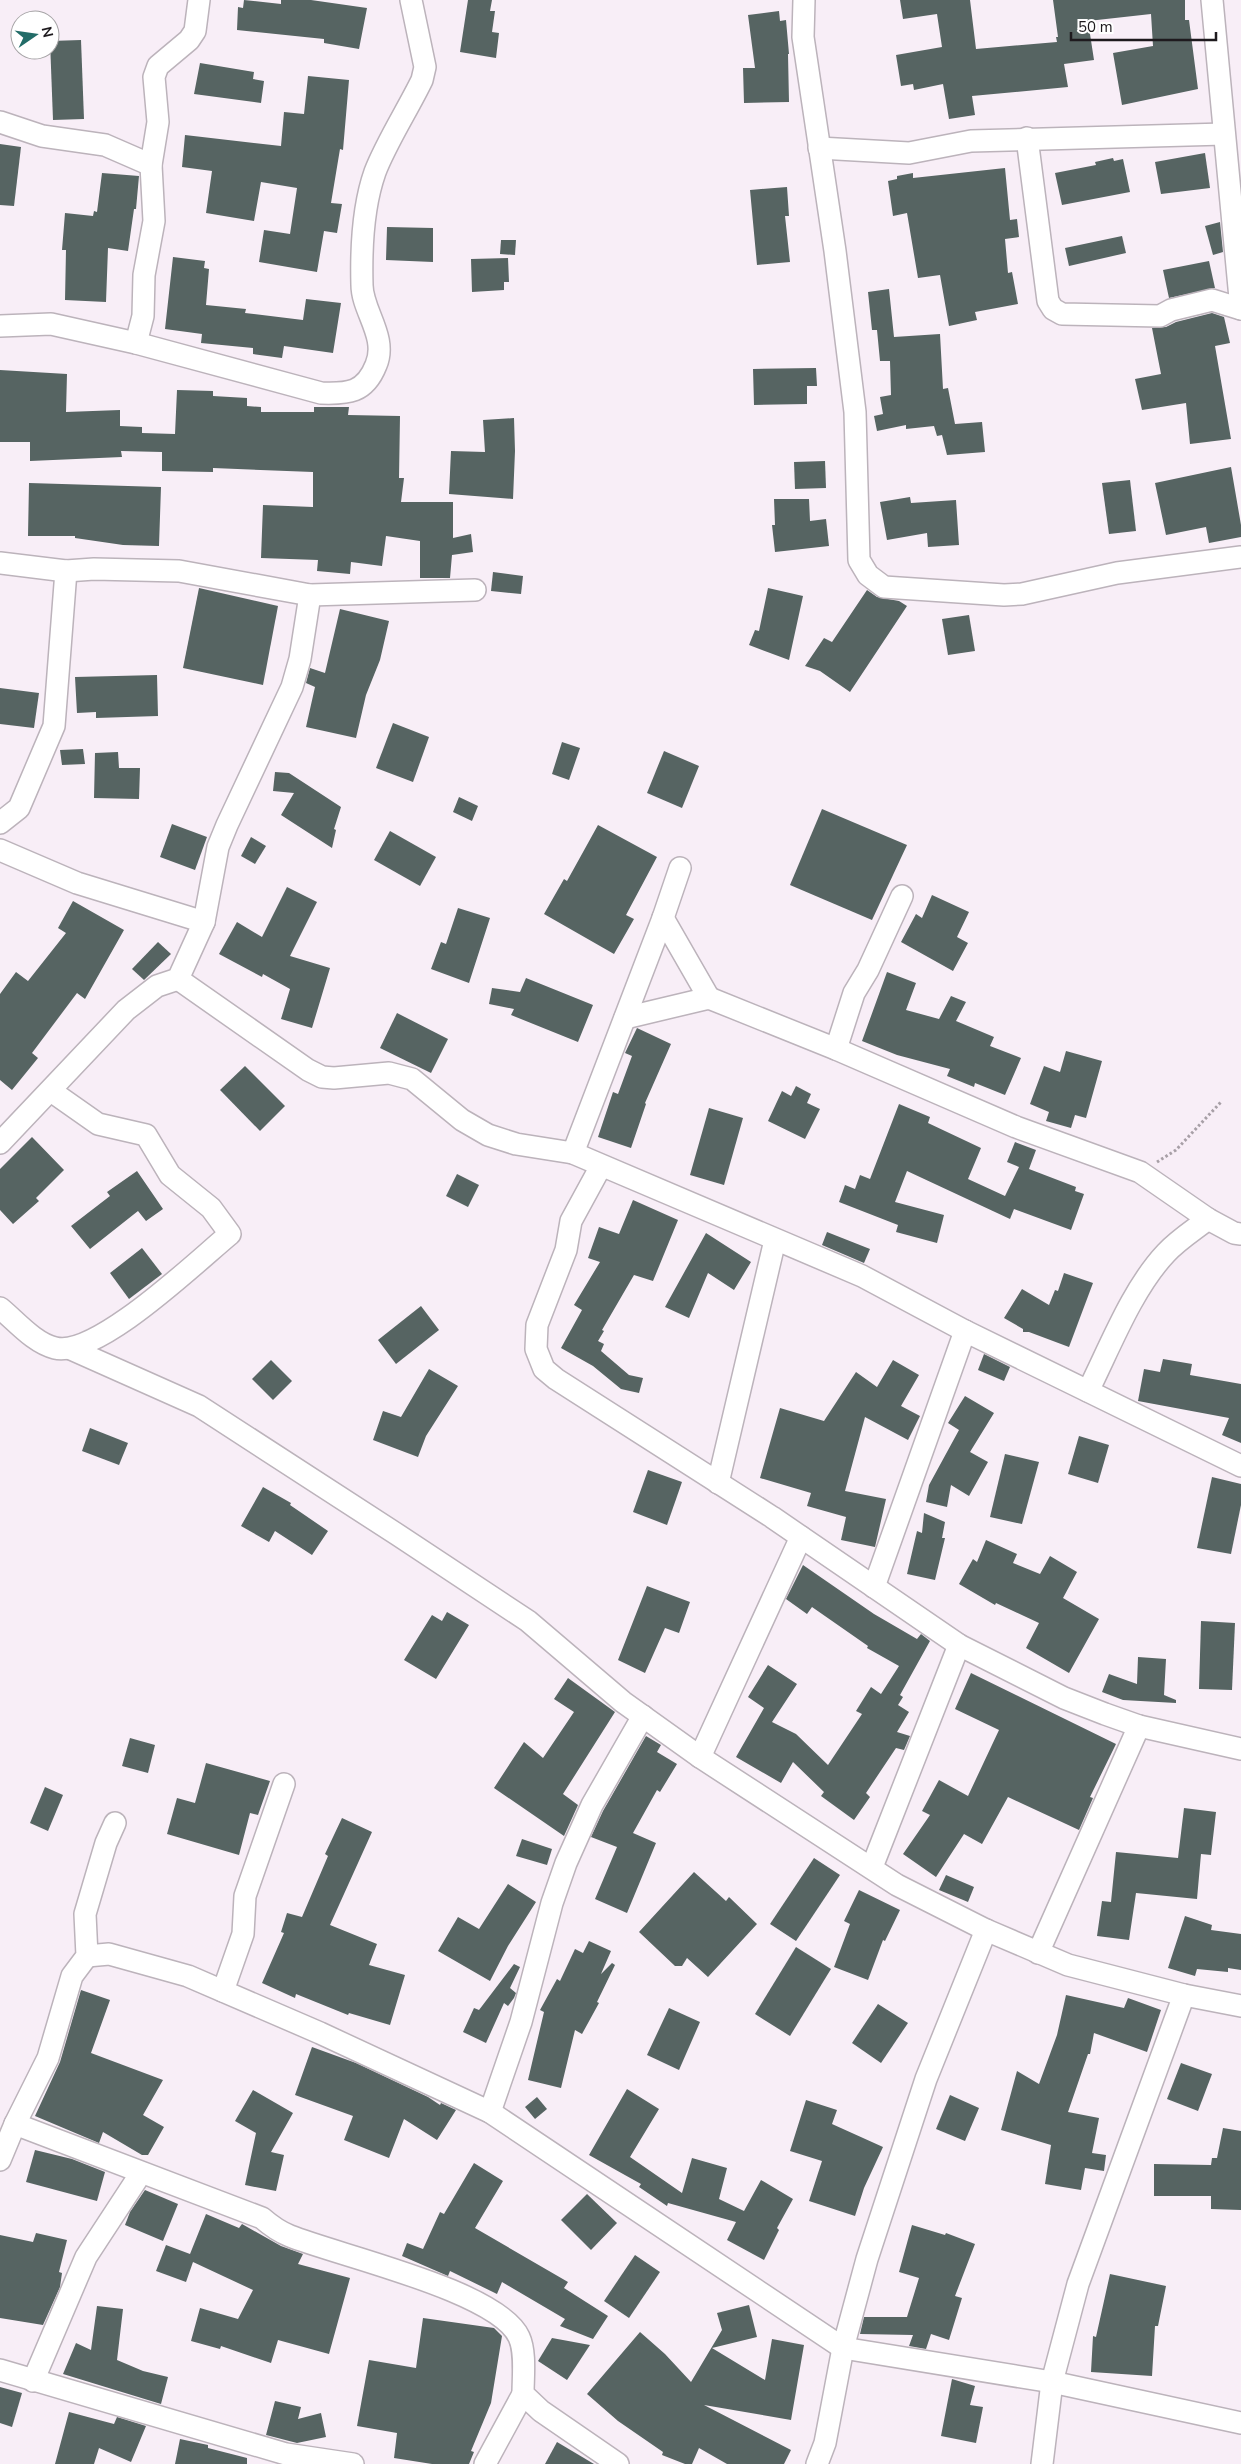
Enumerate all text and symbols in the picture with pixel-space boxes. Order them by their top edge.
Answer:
north arrow [10,10,60,60]
scale bar [1071,10,1216,42]
text: 50 m [1078,17,1113,37]
text: N [37,25,58,39]

